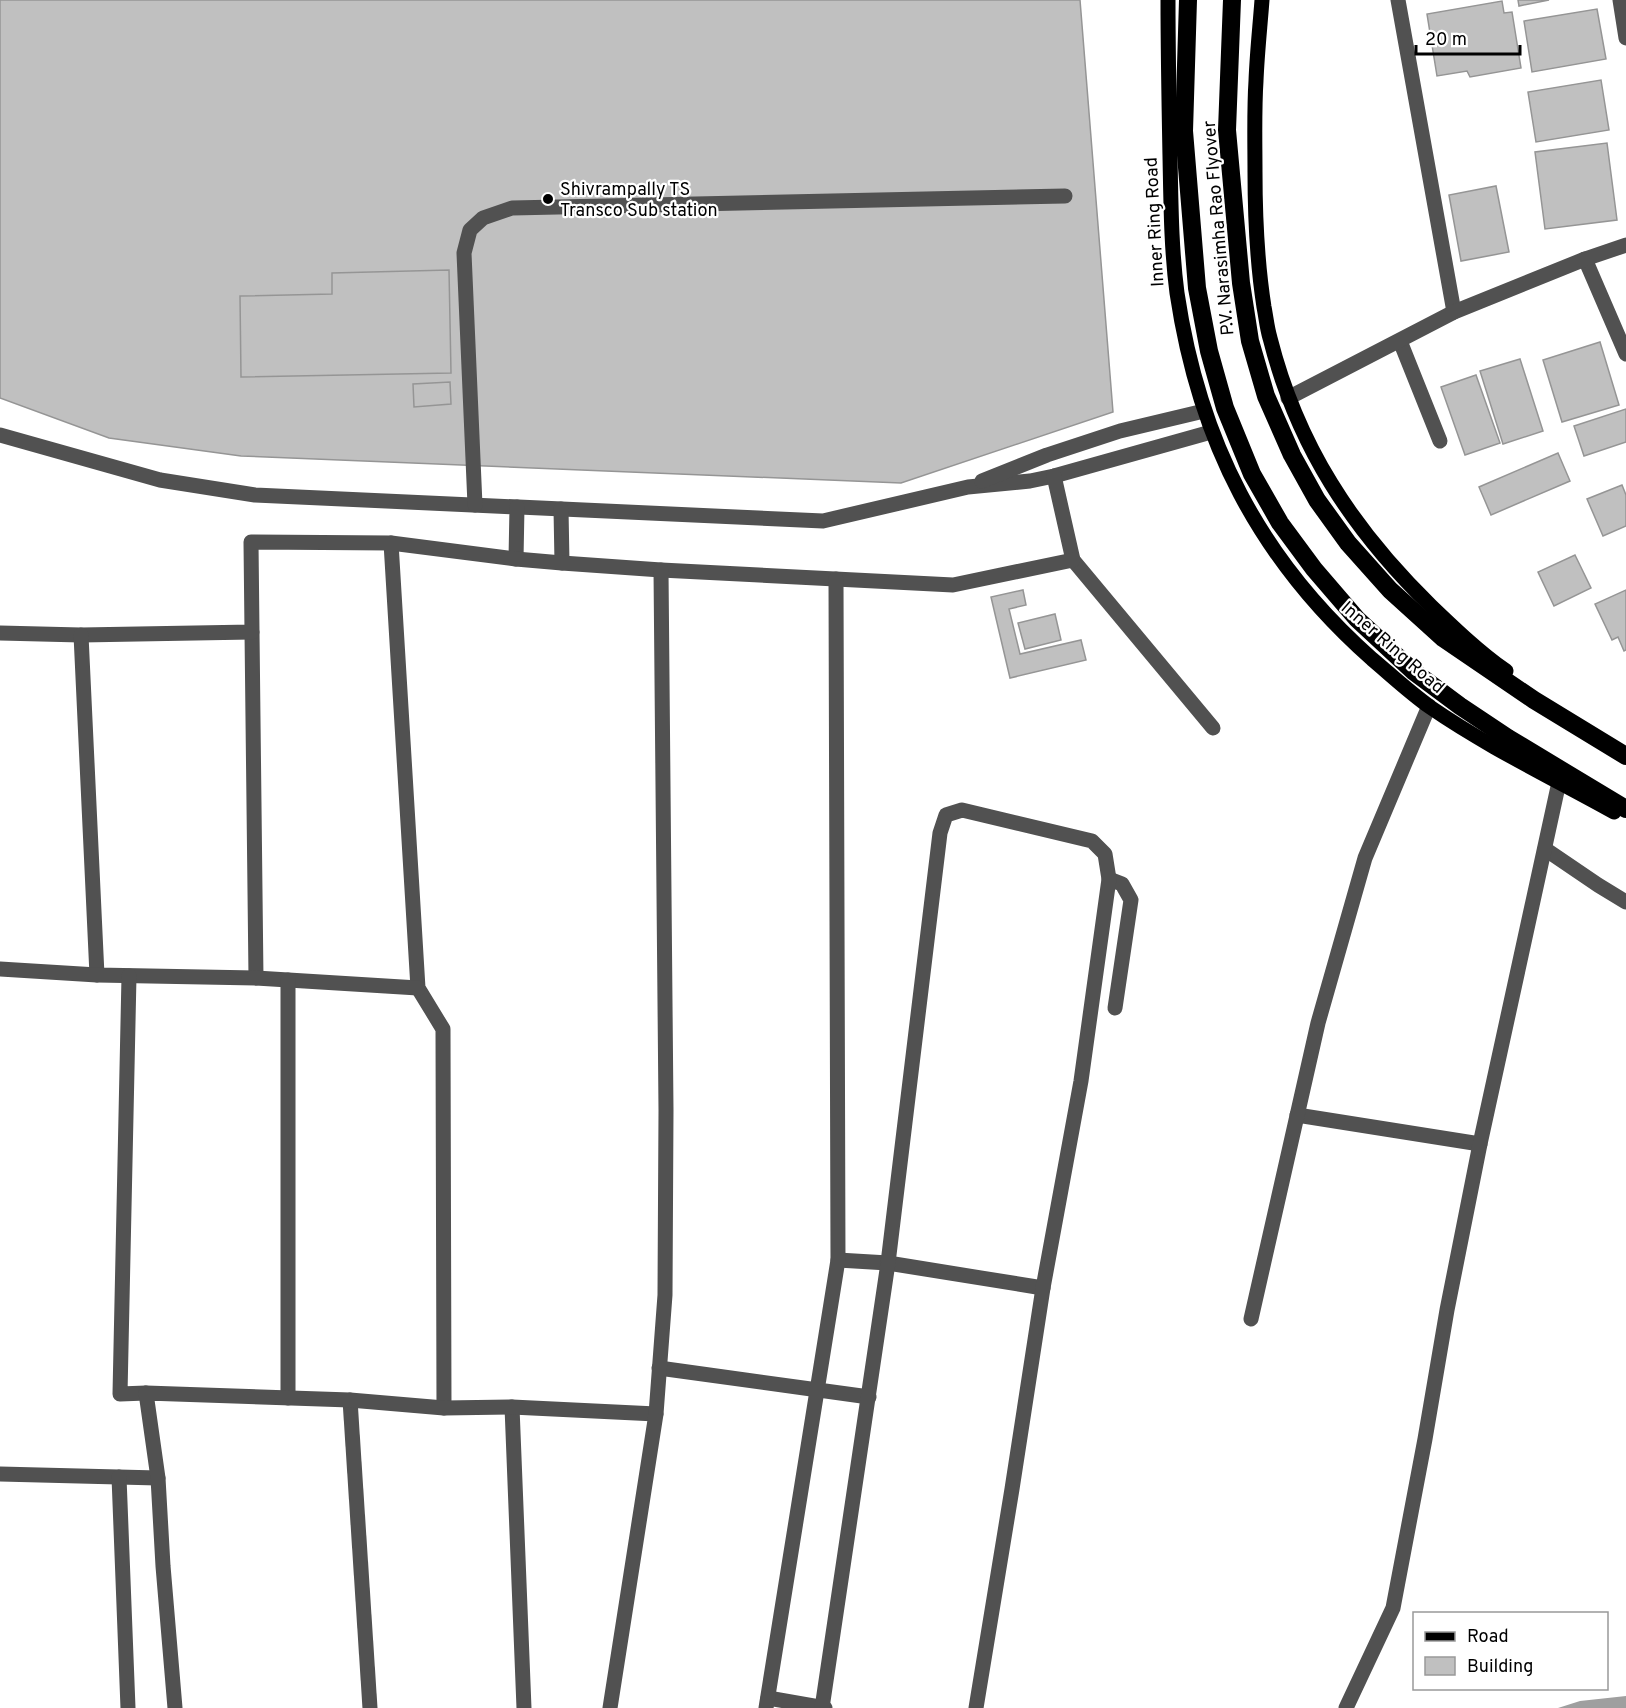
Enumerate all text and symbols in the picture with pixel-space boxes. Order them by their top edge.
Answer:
scale bar [1416,18,1520,56]
text: 20 m [1425,29,1467,52]
street label: P.V. Narasimha Rao Flyover [1199,119,1240,336]
street label: Inner Ring Road [1141,156,1170,287]
place label: Shivrampally TS Transco Sub station [560,179,718,223]
marker: Shivrampally TS Transco Sub station [541,192,555,206]
street label: Inner Ring Road [1335,597,1449,699]
legend [1413,1612,1608,1690]
text: Road [1467,1626,1509,1649]
text: Building [1467,1656,1533,1679]

